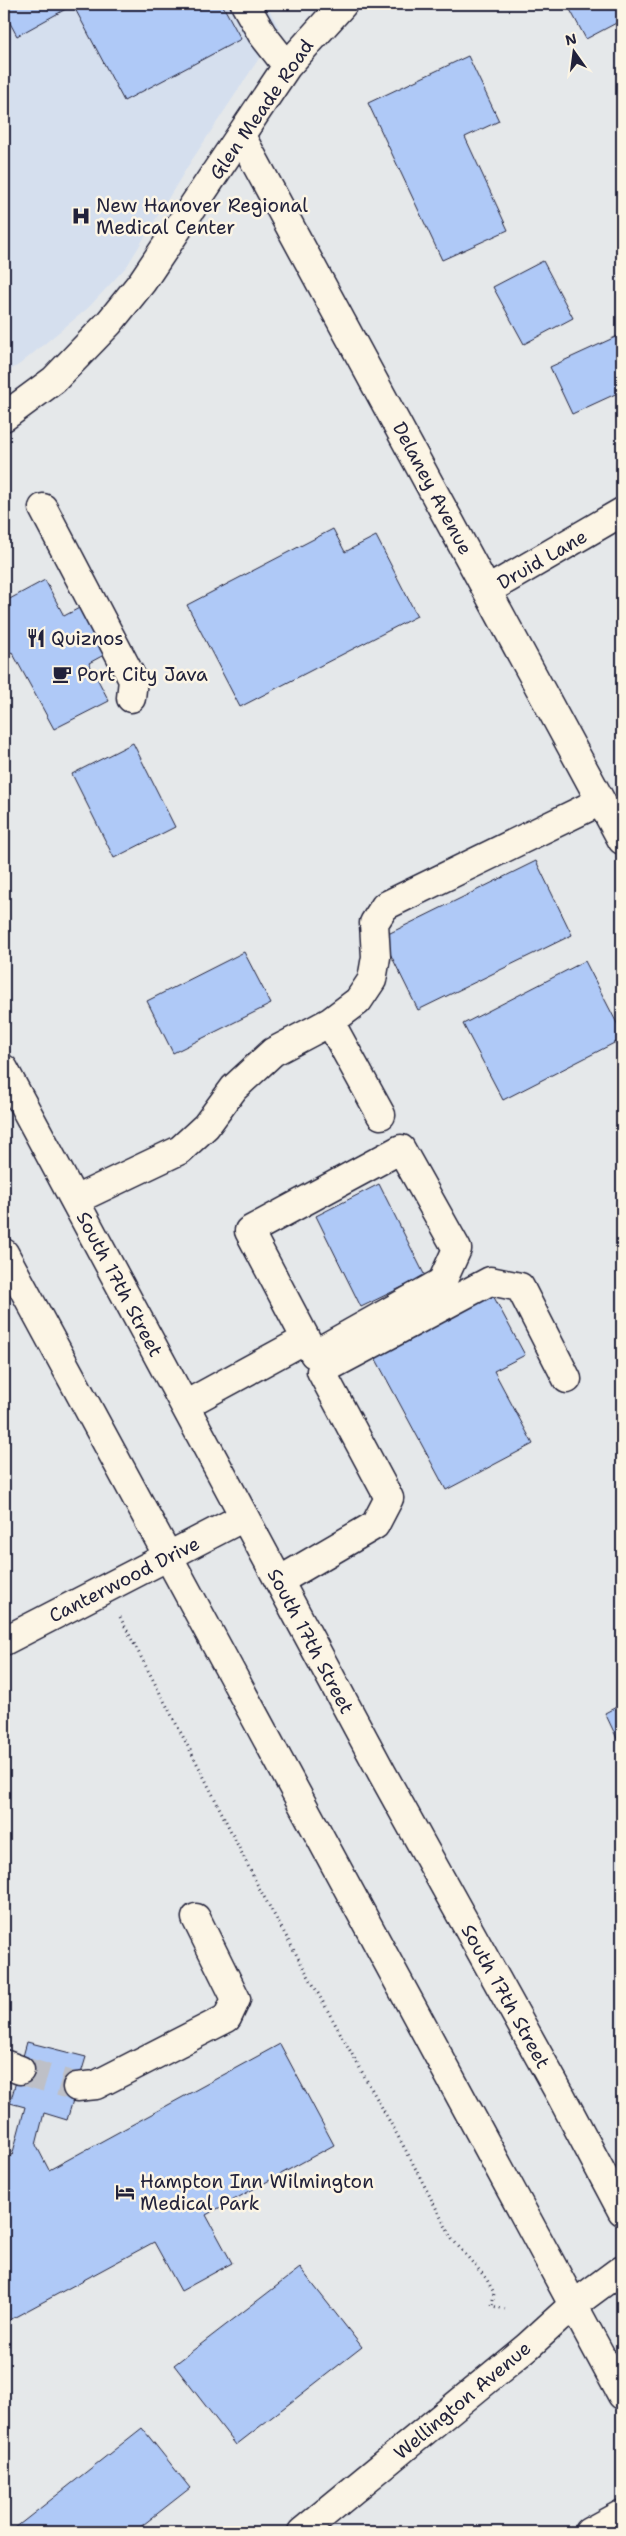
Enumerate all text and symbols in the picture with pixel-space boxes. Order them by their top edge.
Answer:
north arrow [548,28,598,78]
text: N [563,29,578,49]
street label: Glen Meade Road [204,34,319,184]
place label: New Hanover Regional Medical Center [96,193,308,240]
hospital icon: New Hanover Regional Medical Center [70,205,92,227]
street label: Delaney Avenue [387,418,478,559]
street label: Druid Lane [493,524,592,595]
place label: Quiznos [51,626,124,651]
restaurant icon: Quiznos [25,627,47,649]
place label: Port City Java [77,662,208,687]
cafe icon: Port City Java [51,663,73,685]
street label: South 17th Street [71,1207,168,1361]
street label: Canterwood Drive [45,1531,204,1628]
street label: South 17th Street [262,1564,359,1718]
street label: South 17th Street [456,1920,556,2073]
place label: Hampton Inn Wilmington Medical Park [140,2169,374,2216]
hotel icon: Hampton Inn Wilmington Medical Park [114,2181,136,2203]
street label: Wellington Avenue [389,2336,536,2465]

